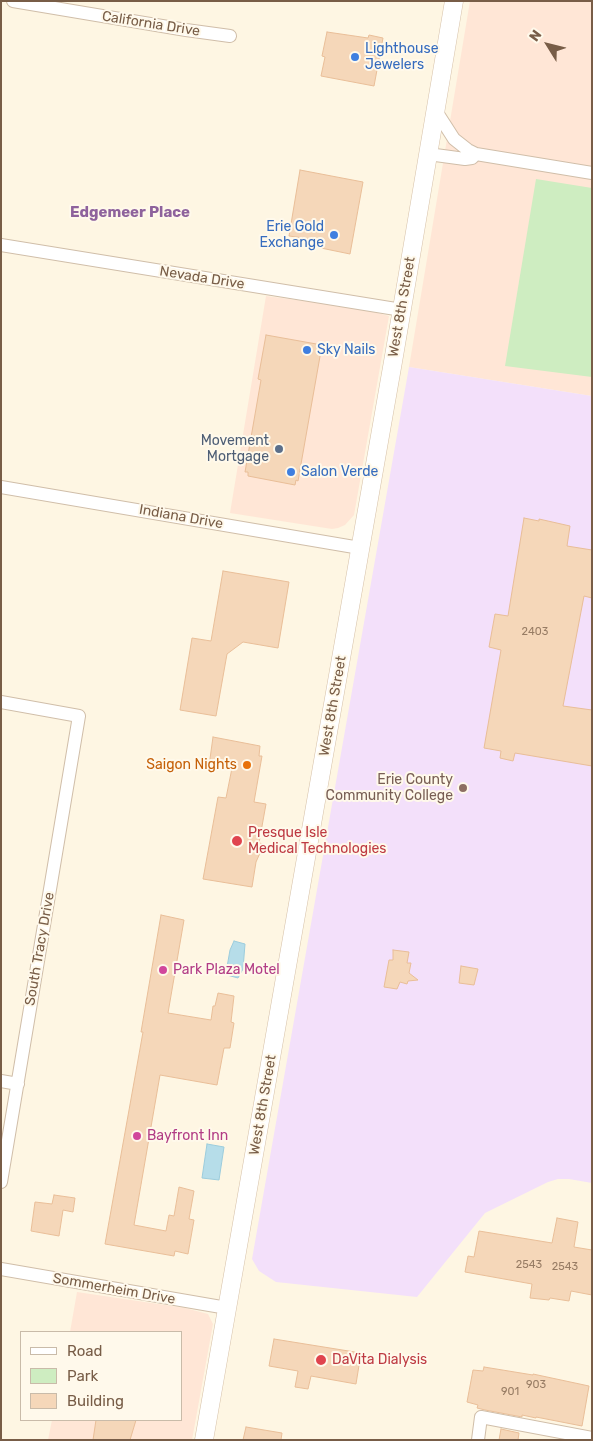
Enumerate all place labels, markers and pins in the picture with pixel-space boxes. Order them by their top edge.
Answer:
place label: Lighthouse Jewelers [365,41,438,74]
marker: Lighthouse Jewelers [349,51,361,63]
place label: Erie Gold Exchange [260,219,324,252]
marker: Erie Gold Exchange [328,229,340,241]
place label: Sky Nails [317,342,375,358]
marker: Sky Nails [301,344,313,356]
place label: Movement Mortgage [201,433,269,466]
marker: Movement Mortgage [273,443,285,455]
place label: Salon Verde [301,464,378,480]
marker: Salon Verde [285,466,297,478]
place label: Saigon Nights [146,757,237,773]
marker: Saigon Nights [241,759,253,771]
place label: Erie County Community College [326,772,453,804]
marker: Erie County Community College [457,782,469,794]
place label: Presque Isle Medical Technologies [248,825,387,858]
marker: Presque Isle Medical Technologies [230,834,244,848]
place label: Park Plaza Motel [173,962,280,978]
marker: Park Plaza Motel [157,964,169,976]
place label: Bayfront Inn [147,1128,228,1144]
marker: Bayfront Inn [131,1130,143,1142]
place label: DaVita Dialysis [332,1352,427,1368]
marker: DaVita Dialysis [314,1353,328,1367]

